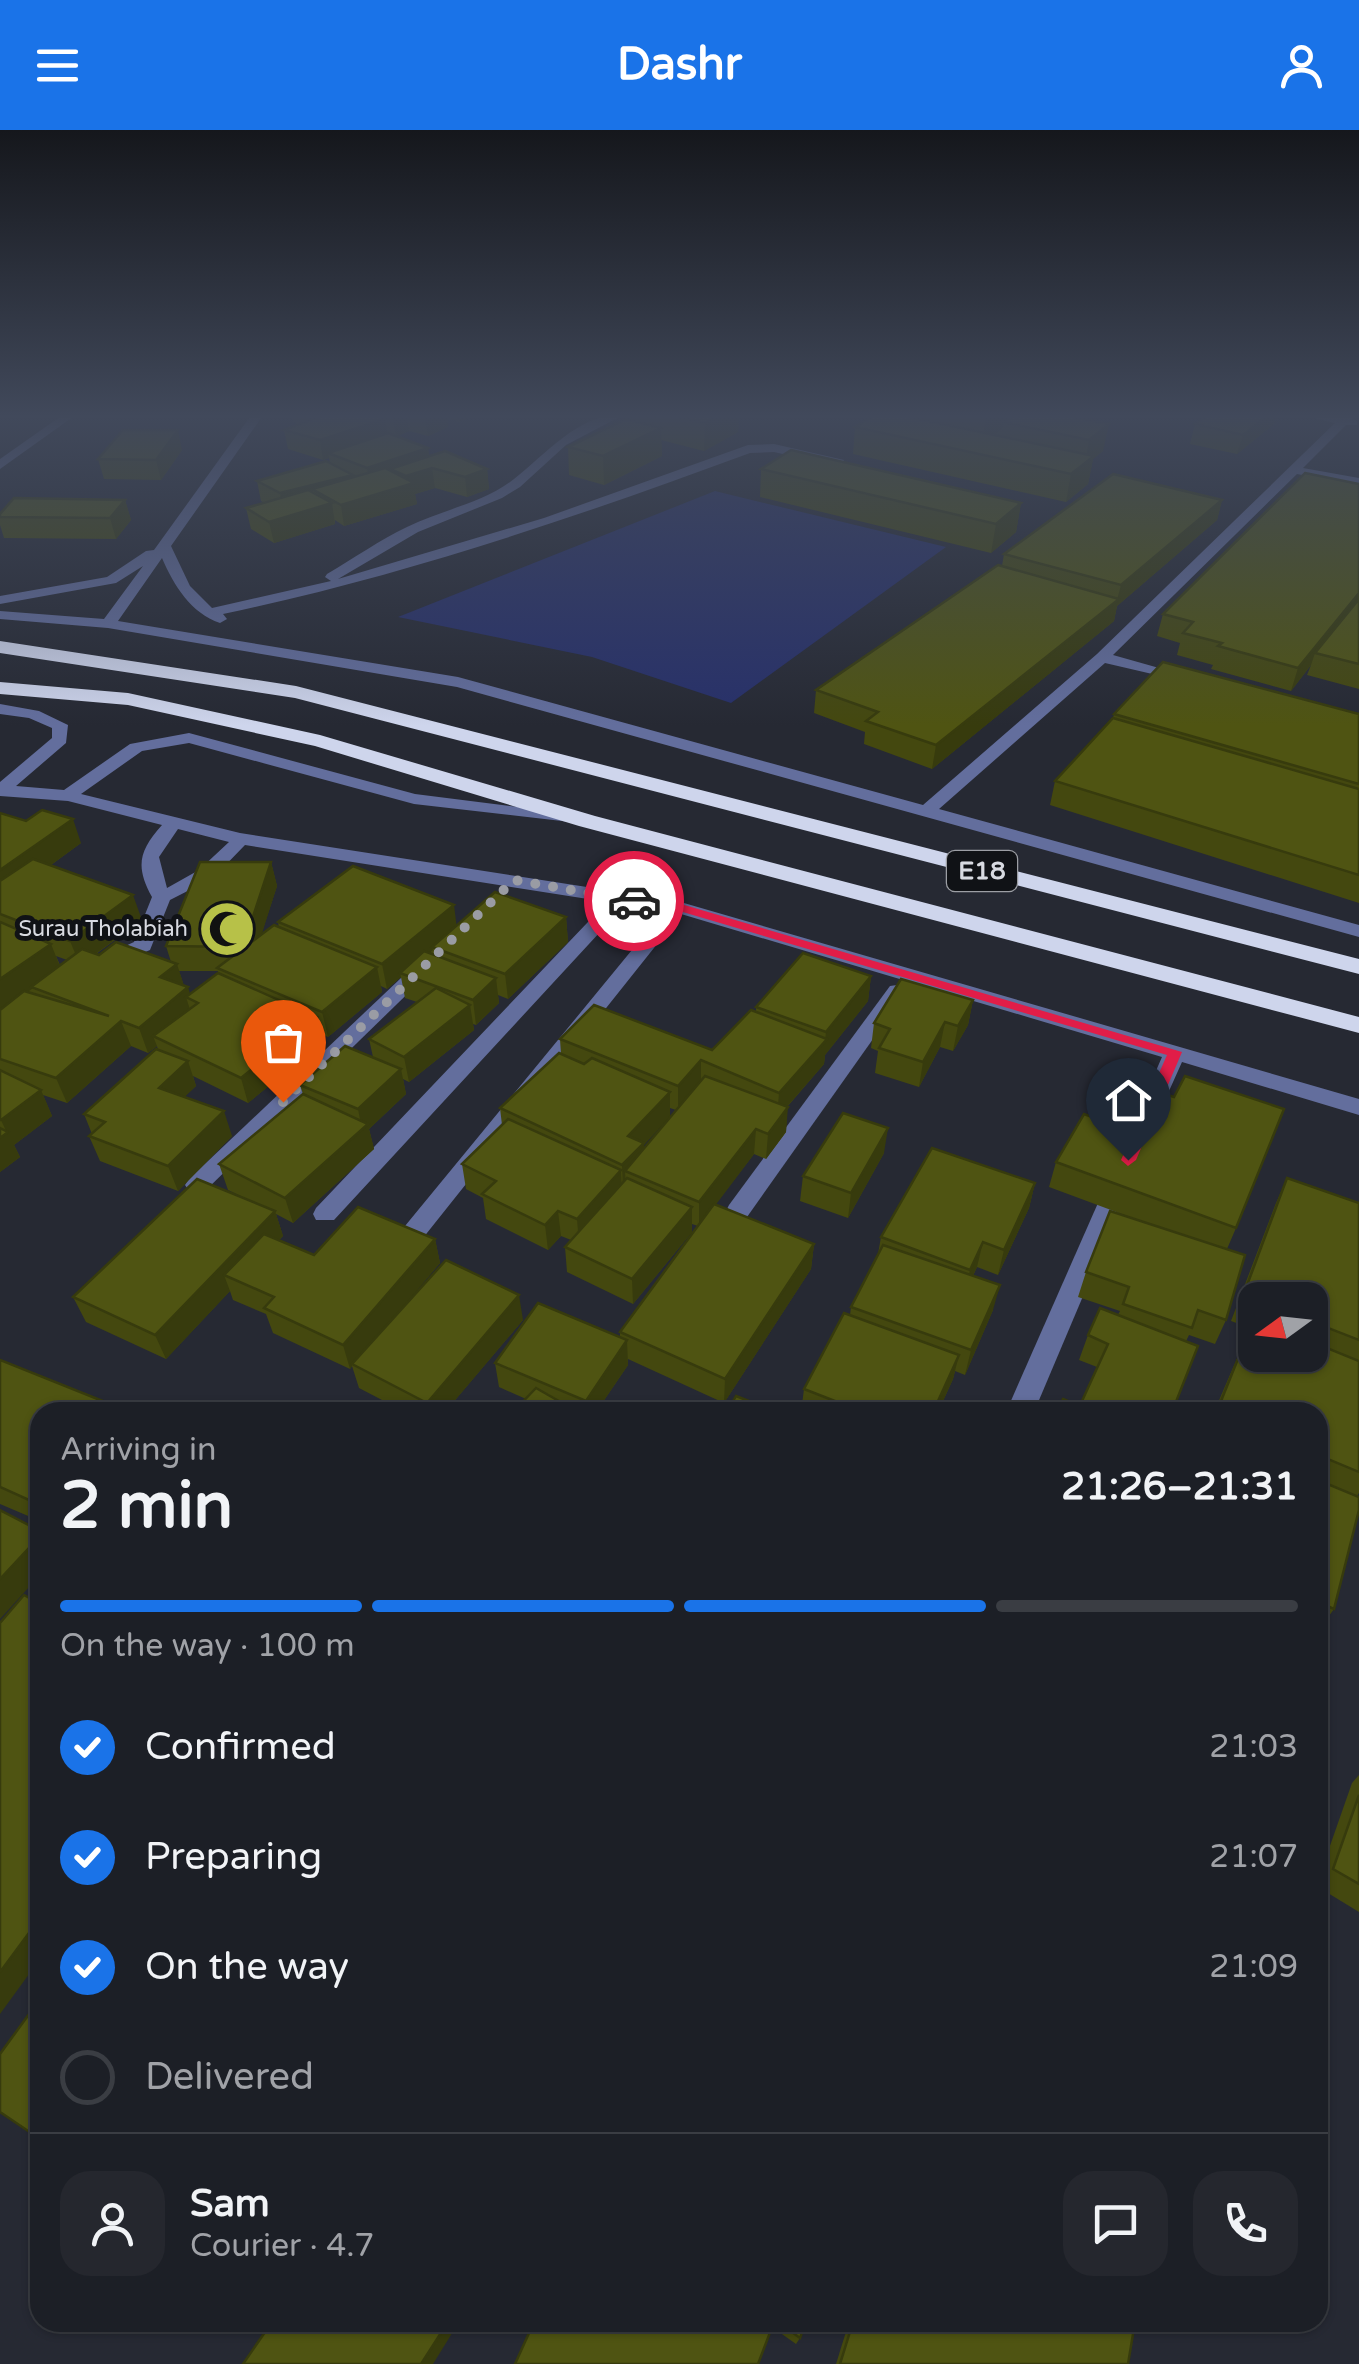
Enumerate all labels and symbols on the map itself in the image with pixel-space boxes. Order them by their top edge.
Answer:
courier [584,851,684,951]
road number: E18 [947,851,1017,891]
mosque icon: Surau Tholabiah [197,899,257,959]
place label: Surau Tholabiah [18,916,188,942]
pin [241,1000,326,1103]
pin [1086,1058,1171,1161]
north arrow [1238,1282,1328,1372]

